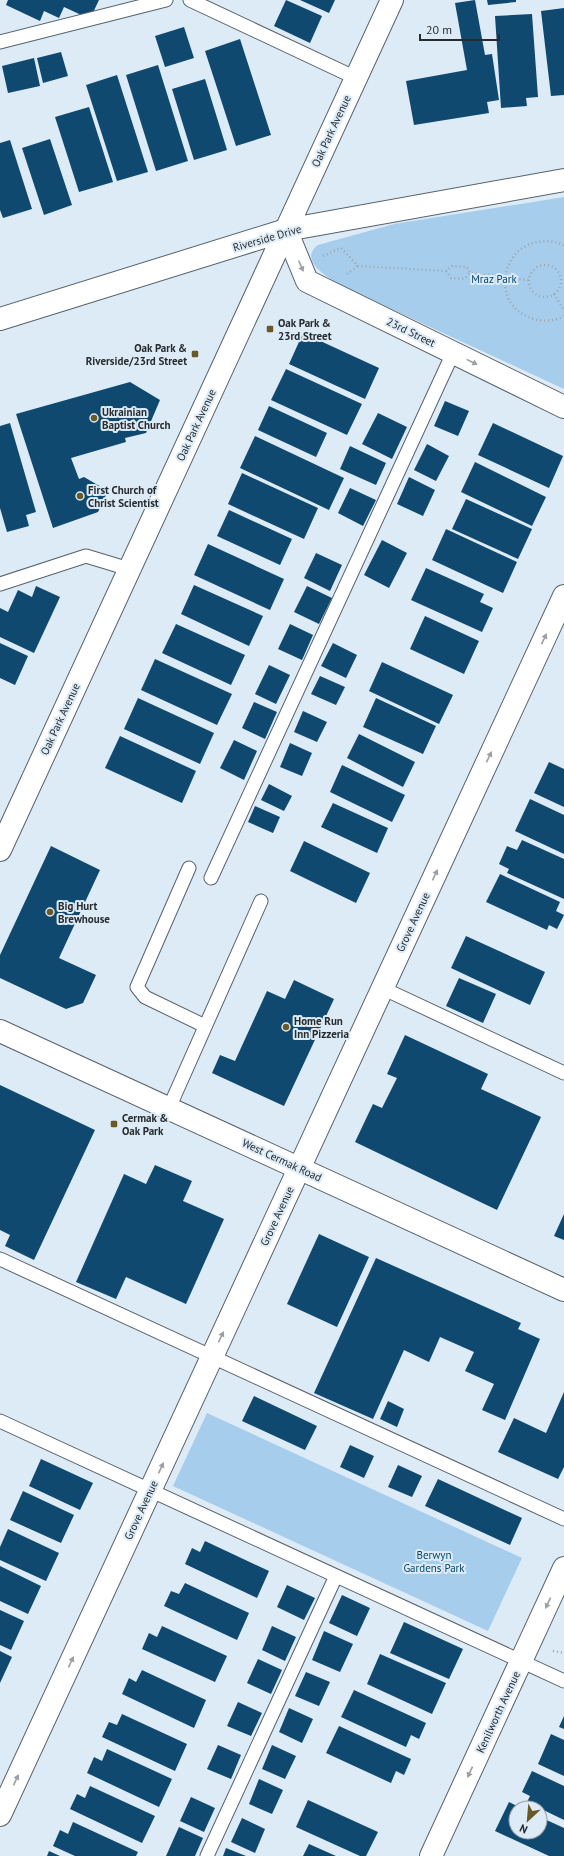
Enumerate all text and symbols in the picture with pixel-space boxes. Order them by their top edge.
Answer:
scale bar [420,16,499,42]
text: 20 m [426,22,452,37]
street label: Oak Park Avenue [308,92,354,169]
street label: Riverside Drive [231,221,303,254]
one-way arrow [298,261,304,273]
park label: Mraz Park [471,272,518,286]
street label: 23rd Street [384,314,438,350]
place label: Oak Park & 23rd Street [278,316,332,343]
marker: Oak Park & 23rd Street [265,324,275,334]
place label: Oak Park & Riverside/23rd Street [86,341,187,368]
marker: Oak Park & Riverside/23rd Street [190,349,200,359]
one-way arrow [466,359,478,365]
street label: Oak Park Avenue [173,386,219,463]
place label: Ukrainian Baptist Church [102,405,171,432]
marker: Ukrainian Baptist Church [89,413,99,423]
place label: First Church of Christ Scientist [88,483,159,510]
marker: First Church of Christ Scientist [75,491,85,501]
one-way arrow [541,634,547,645]
street label: Oak Park Avenue [37,680,83,757]
one-way arrow [486,752,492,763]
one-way arrow [432,869,438,881]
street label: Grove Avenue [393,890,433,954]
place label: Big Hurt Brewhouse [58,899,110,926]
marker: Big Hurt Brewhouse [45,907,55,917]
place label: Home Run Inn Pizzeria [294,1014,349,1041]
marker: Home Run Inn Pizzeria [281,1022,291,1032]
place label: Cermak & Oak Park [122,1111,168,1138]
marker: Cermak & Oak Park [109,1119,119,1129]
street label: West Cermak Road [240,1135,324,1185]
street label: Grove Avenue [257,1184,297,1248]
one-way arrow [218,1331,224,1343]
one-way arrow [158,1462,164,1473]
street label: Grove Avenue [121,1478,161,1542]
park label: Berwyn Gardens Park [403,1548,465,1575]
one-way arrow [545,1597,551,1609]
one-way arrow [68,1656,74,1667]
street label: Kenilworth Avenue [473,1669,523,1755]
one-way arrow [467,1766,473,1778]
one-way arrow [13,1774,19,1785]
north arrow [508,1800,548,1840]
text: N [517,1821,530,1837]

